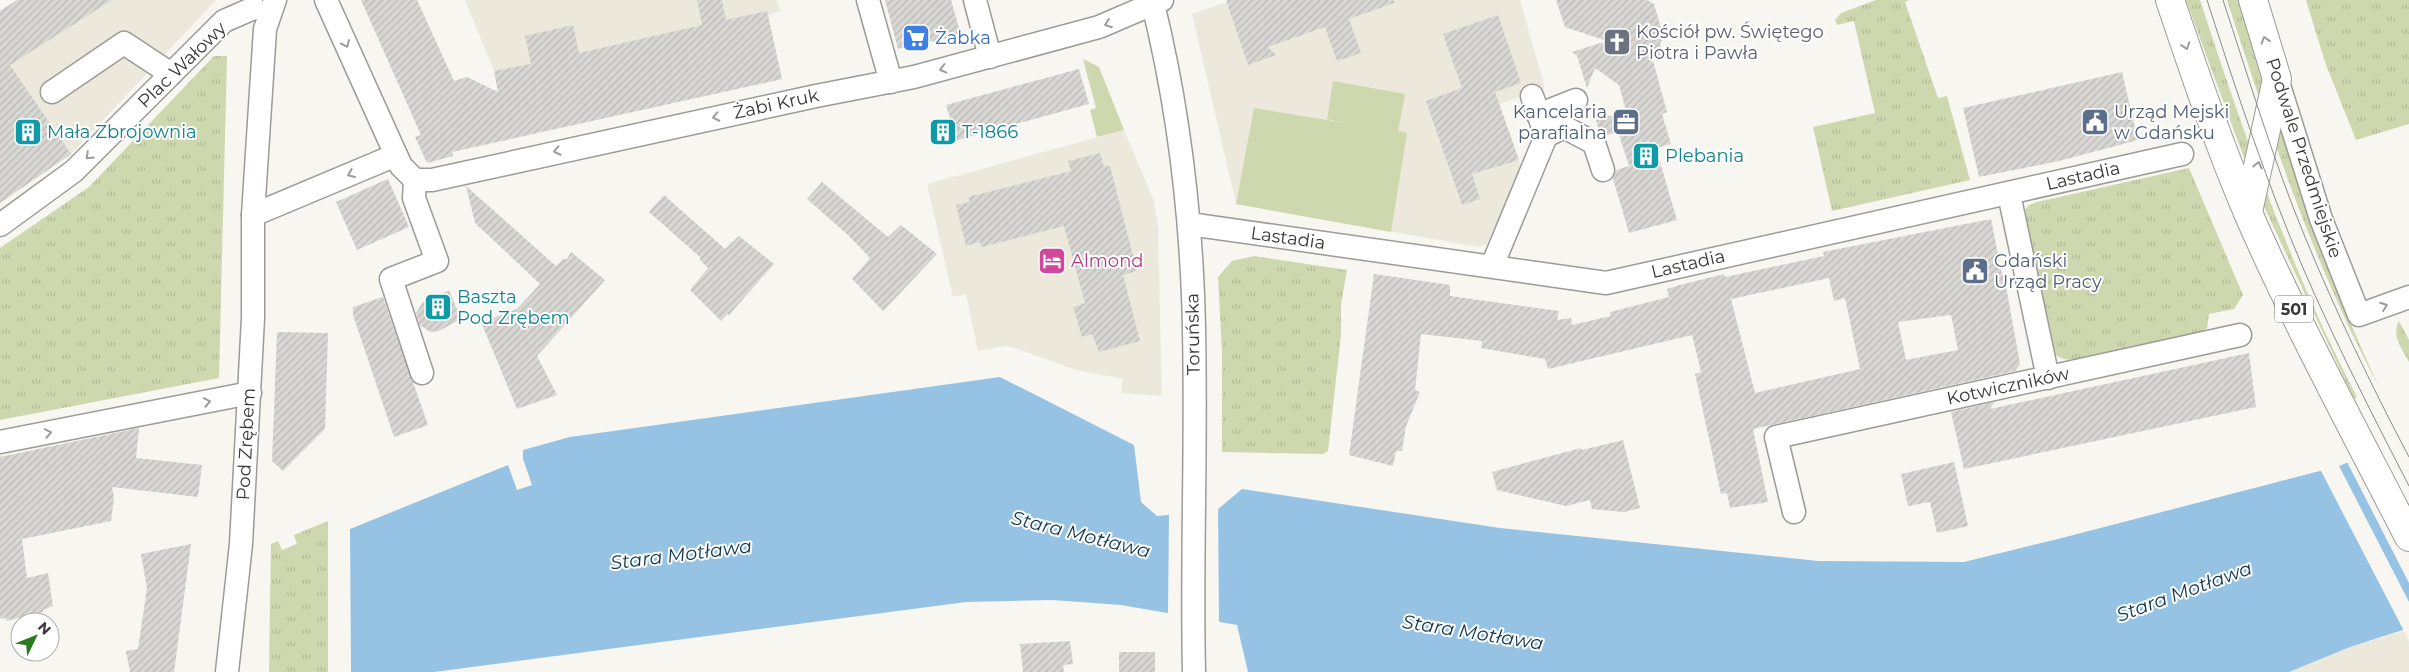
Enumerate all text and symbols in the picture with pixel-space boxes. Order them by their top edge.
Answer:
street label: Plac Wałowy [133,17,231,113]
one-way arrow [1104,18,1113,28]
place label: Kościół pw. Świętego Piotra i Pawła [1636,21,1824,64]
supermarket icon: Żabka [901,23,931,53]
place label: Żabka [935,27,991,49]
church icon: Kościół pw. Świętego Piotra i Pawła [1602,27,1632,57]
one-way arrow [2261,36,2271,44]
one-way arrow [340,39,351,48]
one-way arrow [2180,41,2190,50]
street label: Podwale Przedmiejskie [2261,55,2347,261]
one-way arrow [939,64,947,74]
street label: Żabi Kruk [731,84,821,124]
place label: Kancelaria parafialna [1513,101,1607,144]
place label: Urząd Mejski w Gdańsku [2114,101,2229,144]
office icon: Kancelaria parafialna [1611,107,1641,137]
public building icon: Urząd Mejski w Gdańsku [2080,107,2110,137]
one-way arrow [711,112,720,122]
building icon: Mała Zbrojownia [13,117,43,147]
building icon: T-1866 [928,117,958,147]
place label: Mała Zbrojownia [47,121,197,143]
place label: T-1866 [962,121,1018,143]
building icon: Plebania [1631,141,1661,171]
one-way arrow [552,145,561,156]
place label: Plebania [1665,145,1744,167]
one-way arrow [86,150,95,159]
street label: Lastadia [2044,157,2122,195]
one-way arrow [2252,160,2263,169]
one-way arrow [347,168,356,179]
street label: Lastadia [1249,222,1327,254]
street label: Lastadia [1649,245,1727,283]
hotel icon: Almond [1037,246,1067,276]
place label: Almond [1071,250,1144,272]
place label: Gdański Urząd Pracy [1994,250,2102,293]
public building icon: Gdański Urząd Pracy [1960,256,1990,286]
place label: Baszta Pod Zrębem [457,286,570,329]
building icon: Baszta Pod Zrębem [423,292,453,322]
street label: Toruńska [1181,293,1205,375]
road number: 501 [2275,296,2313,322]
one-way arrow [2379,302,2388,312]
street label: Kotwiczników [1945,362,2072,410]
street label: Pod Zrębem [232,387,260,501]
one-way arrow [203,398,212,408]
one-way arrow [43,428,52,438]
water label: Stara Motława [1009,506,1153,563]
water label: Stara Motława [609,534,753,575]
water label: Stara Motława [2113,556,2255,627]
water label: Stara Motława [1401,610,1545,655]
north arrow [10,612,60,662]
text: N [34,618,55,638]

